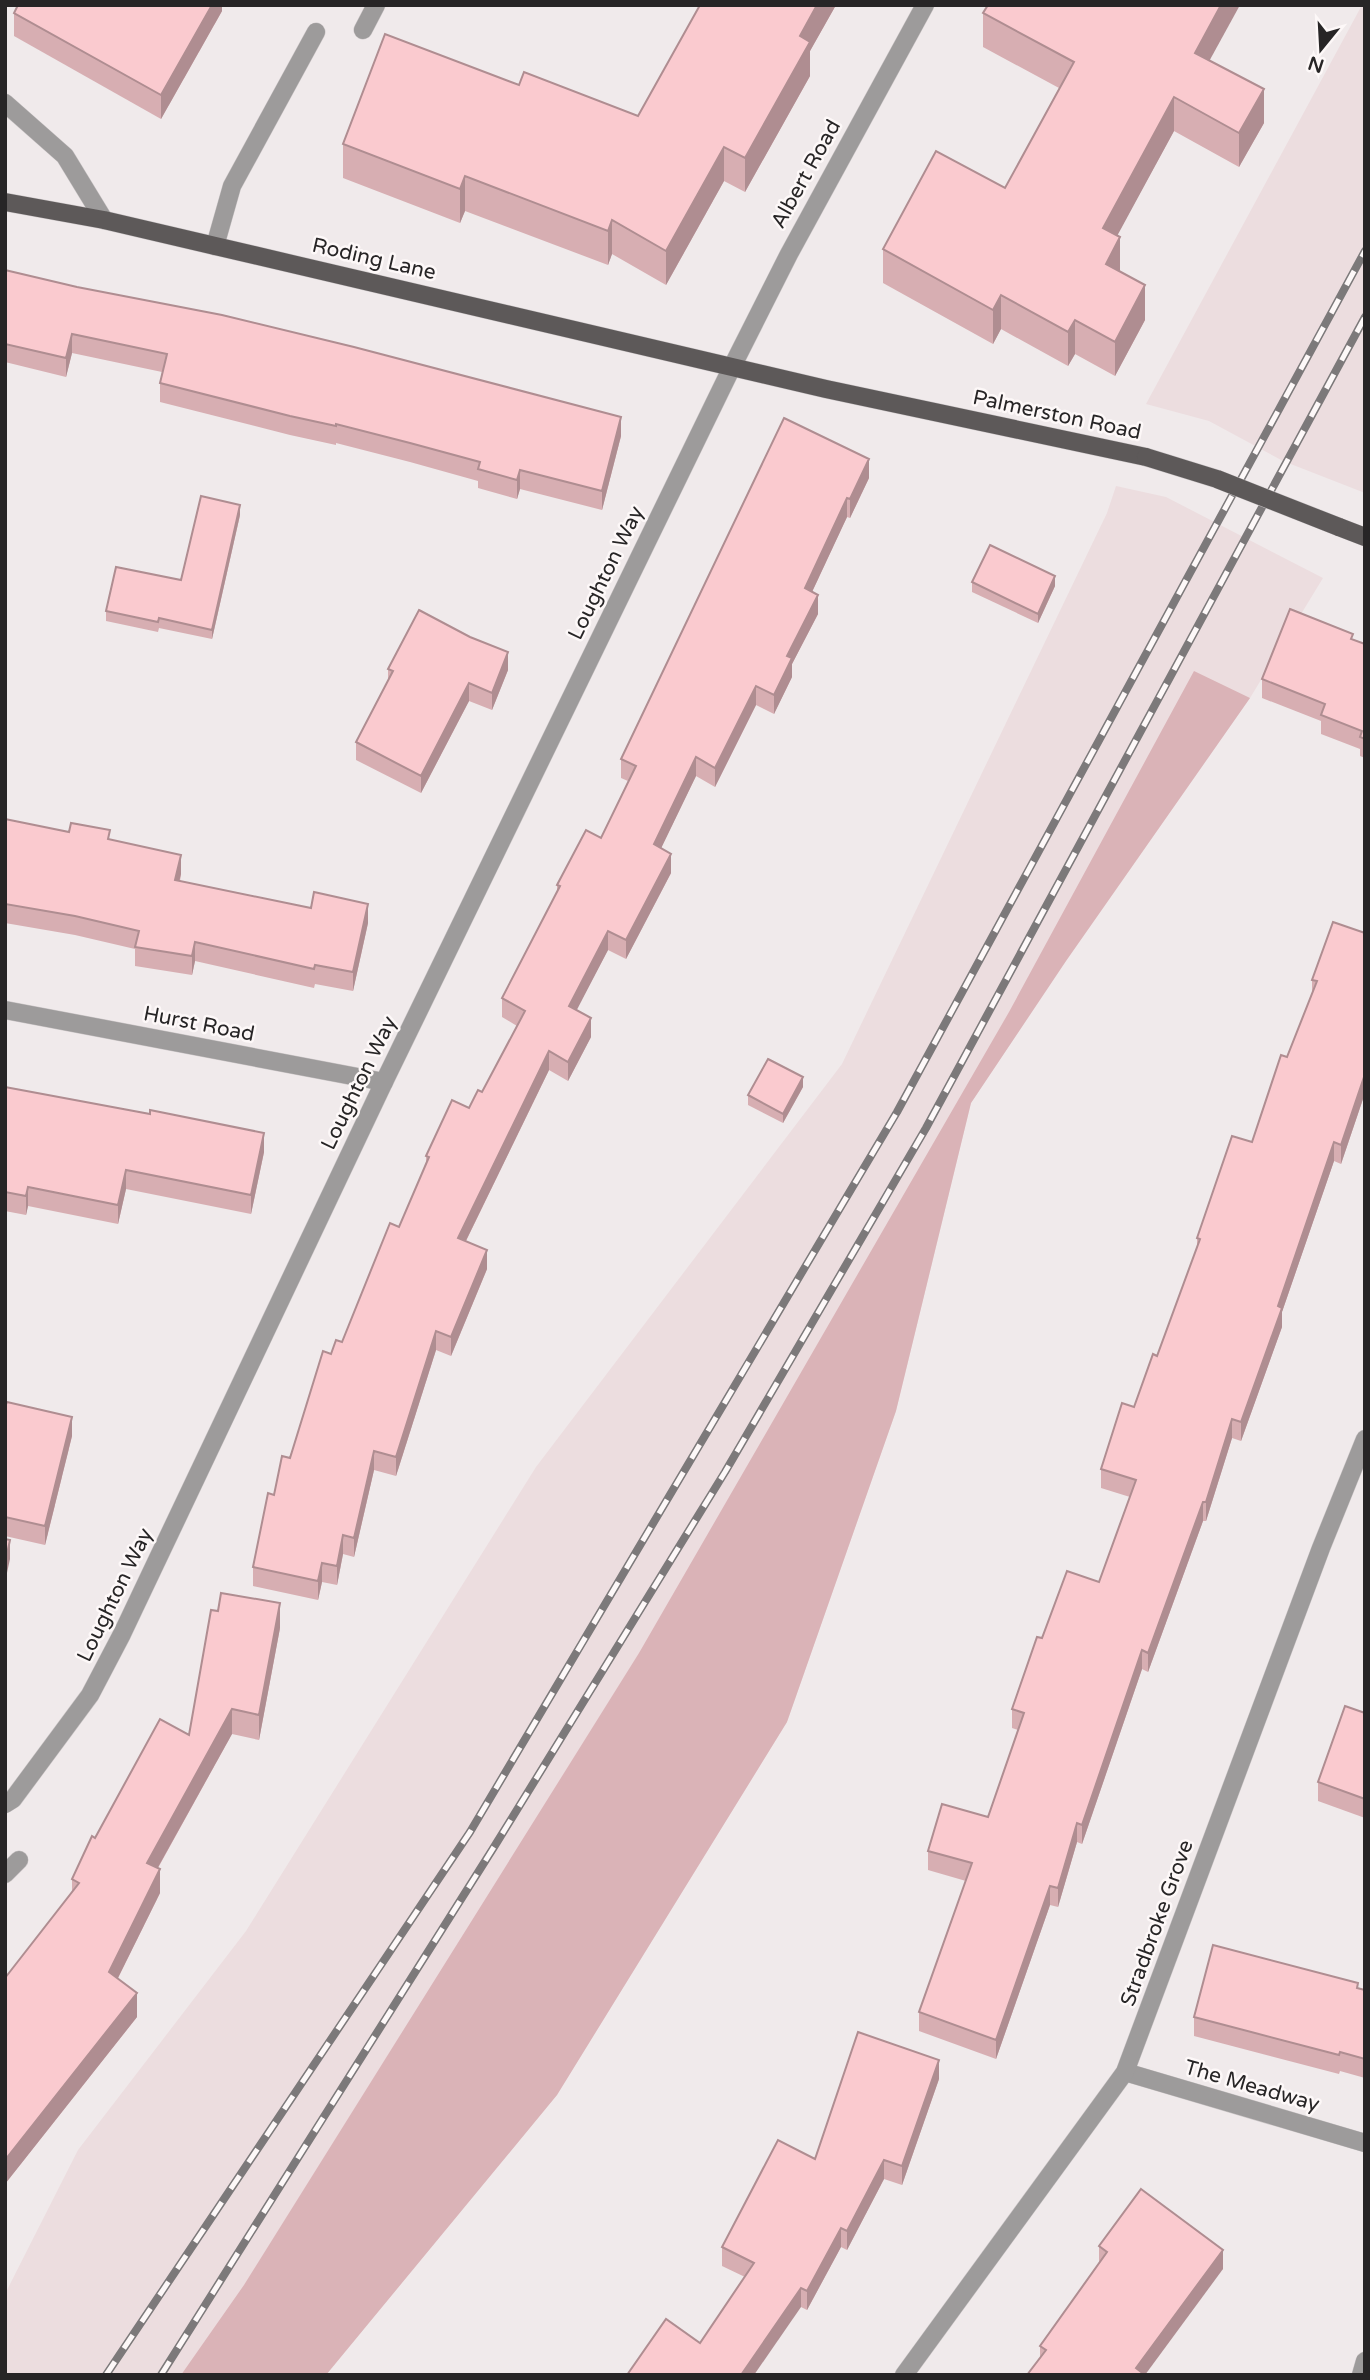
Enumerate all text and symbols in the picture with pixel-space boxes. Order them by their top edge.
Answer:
north arrow [1286,14,1356,84]
text: N [1305,51,1327,77]
street label: Albert Road [766,115,846,233]
street label: Roding Lane [310,233,438,285]
street label: Palmerston Road [971,385,1143,445]
street label: Loughton Way [563,502,649,644]
street label: Hurst Road [141,1001,257,1047]
street label: Loughton Way [316,1012,402,1154]
street label: Loughton Way [72,1524,158,1666]
street label: Stradbroke Grove [1115,1836,1199,2010]
street label: The Meadway [1182,2055,1322,2117]

